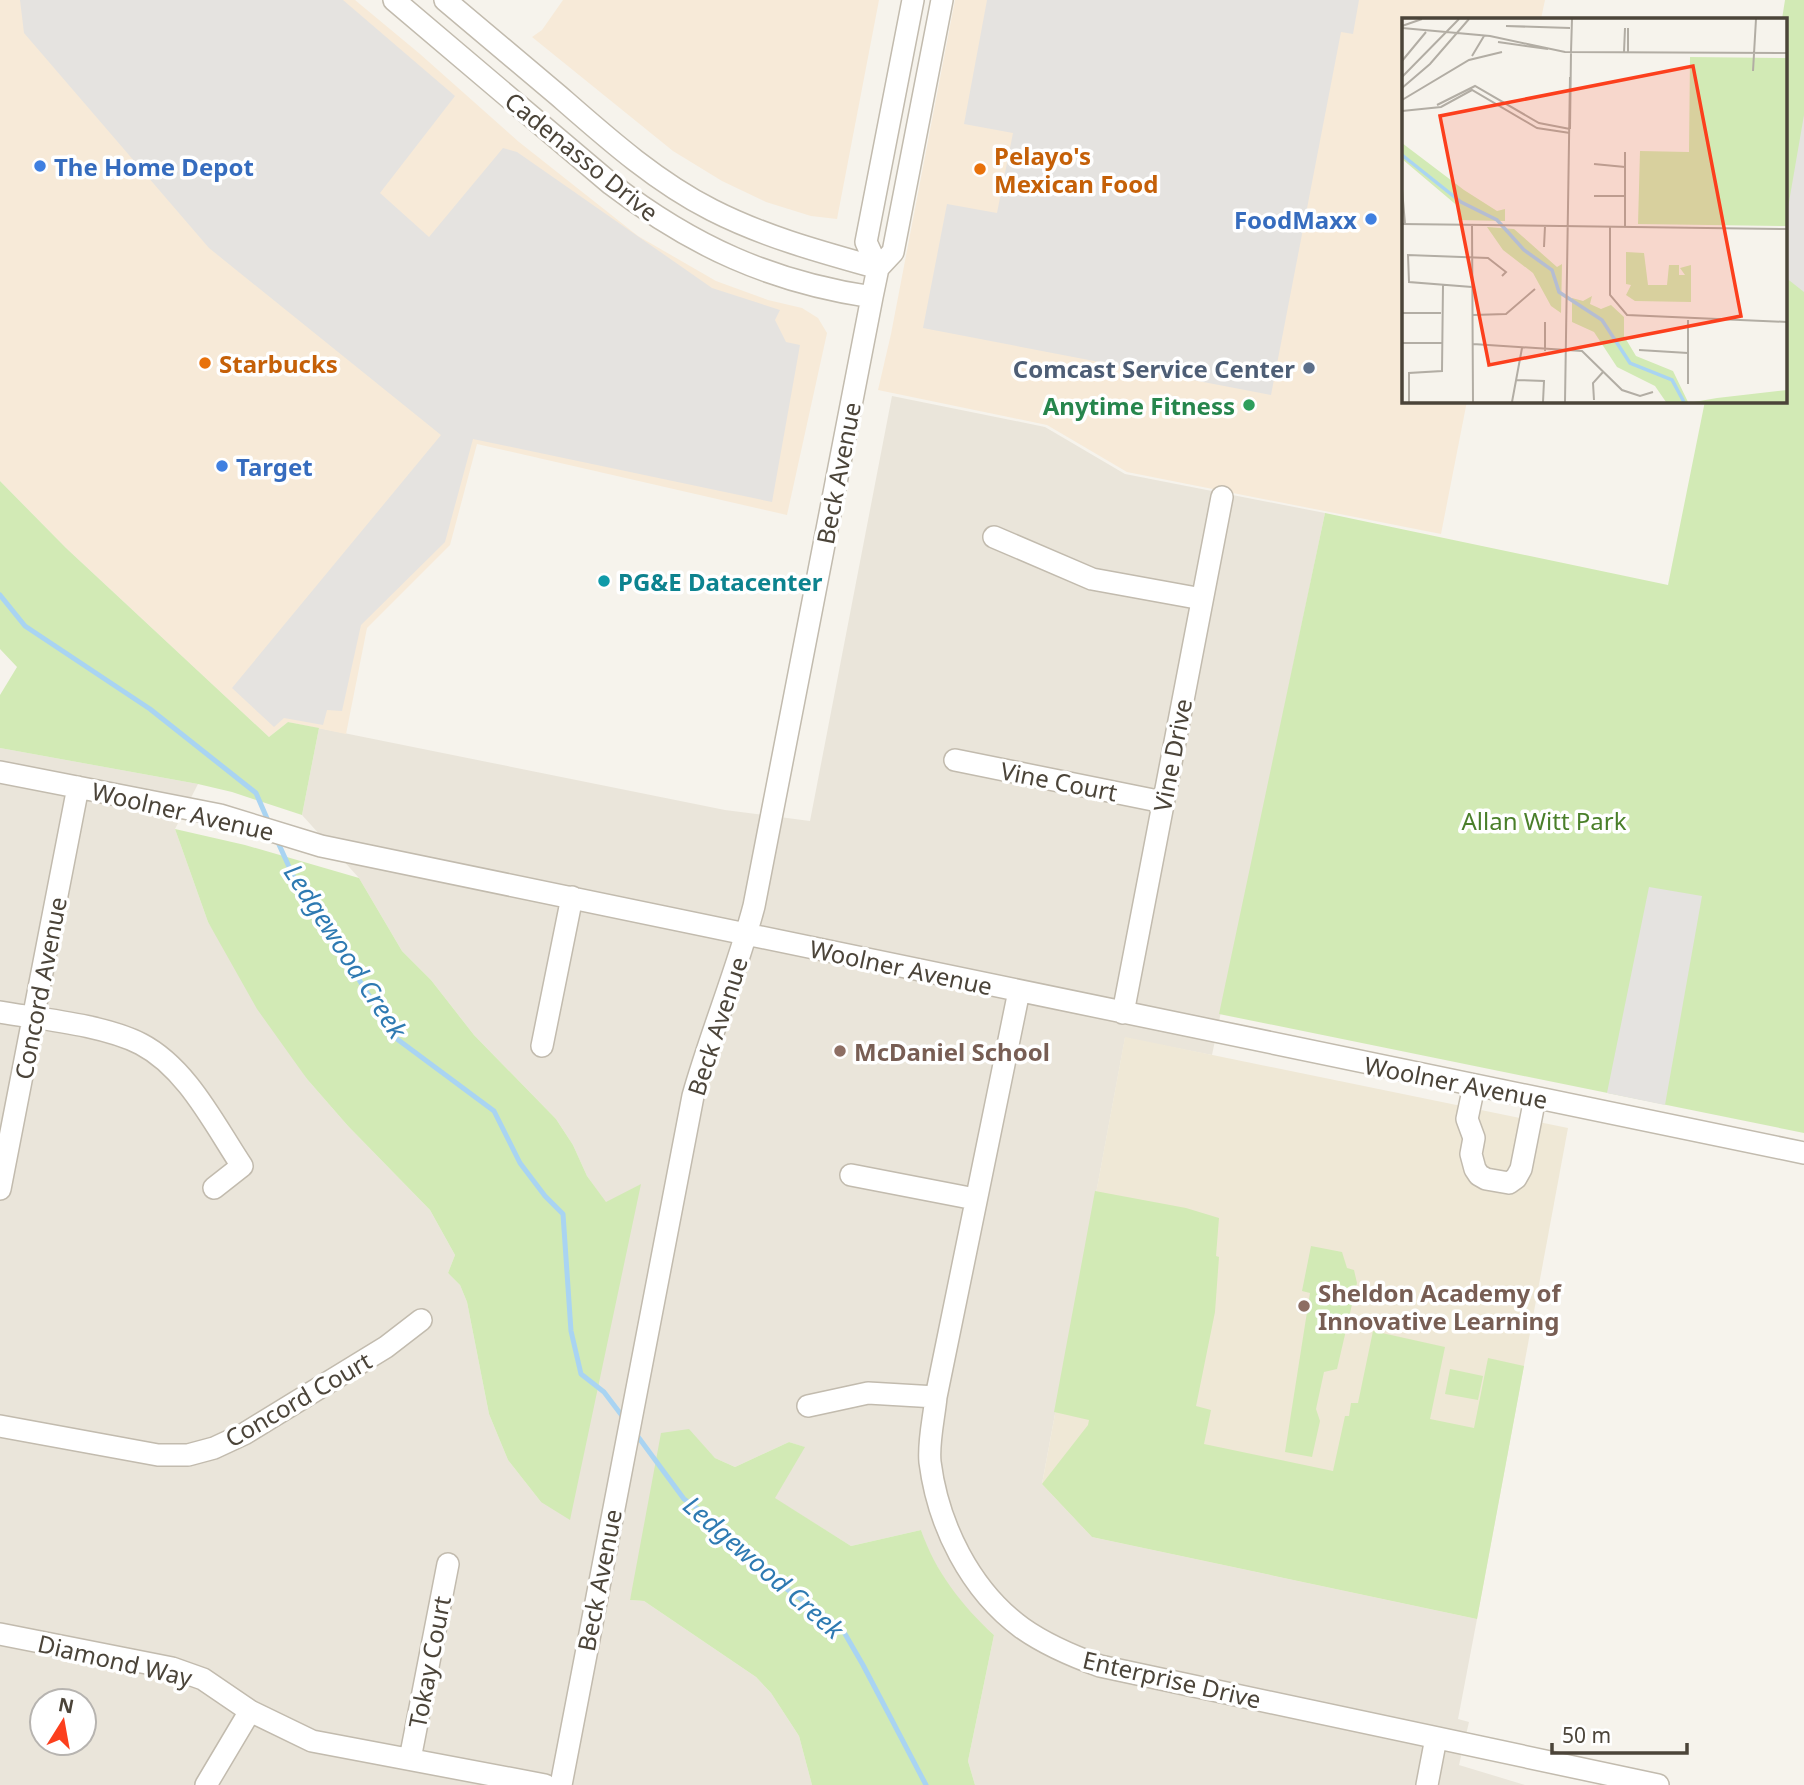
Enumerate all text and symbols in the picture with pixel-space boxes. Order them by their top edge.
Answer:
inset map [1402,18,1786,402]
street label: Cadenasso Drive [498,84,666,228]
place label: Pelayo's Mexican Food [994,139,1158,200]
place label: The Home Depot [54,150,254,183]
marker: The Home Depot [32,158,48,174]
marker: Pelayo's Mexican Food [972,161,988,177]
place label: FoodMaxx [1234,203,1357,236]
marker: FoodMaxx [1363,211,1379,227]
place label: Starbucks [219,347,338,380]
place label: Comcast Service Center [1013,352,1295,385]
marker: Starbucks [197,355,213,371]
marker: Comcast Service Center [1301,360,1317,376]
place label: Anytime Fitness [1043,389,1235,422]
marker: Anytime Fitness [1241,397,1257,413]
street label: Beck Avenue [808,399,868,547]
place label: Target [236,450,313,483]
marker: Target [214,458,230,474]
place label: PG&E Datacenter [618,565,823,598]
marker: PG&E Datacenter [596,573,612,589]
street label: Vine Drive [1145,696,1199,814]
street label: Vine Court [998,754,1121,809]
street label: Woolner Avenue [89,774,277,848]
park label: Allan Witt Park [1461,804,1627,837]
water label: Ledgewood Creek [276,857,417,1046]
street label: Concord Avenue [6,894,74,1082]
street label: Woolner Avenue [807,932,995,1002]
street label: Beck Avenue [679,952,755,1100]
place label: McDaniel School [854,1035,1050,1068]
marker: McDaniel School [832,1043,848,1059]
street label: Woolner Avenue [1362,1048,1550,1116]
place label: Sheldon Academy of Innovative Learning [1318,1276,1563,1337]
marker: Sheldon Academy of Innovative Learning [1296,1298,1312,1314]
street label: Concord Court [219,1344,378,1454]
water label: Ledgewood Creek [676,1487,853,1648]
street label: Beck Avenue [569,1506,629,1654]
street label: Tokay Court [400,1593,458,1731]
street label: Diamond Way [35,1626,196,1694]
street label: Enterprise Drive [1080,1642,1264,1716]
north arrow [28,1687,98,1757]
text: N [56,1691,76,1720]
scale bar [1552,1712,1687,1756]
text: 50 m [1562,1721,1611,1749]

